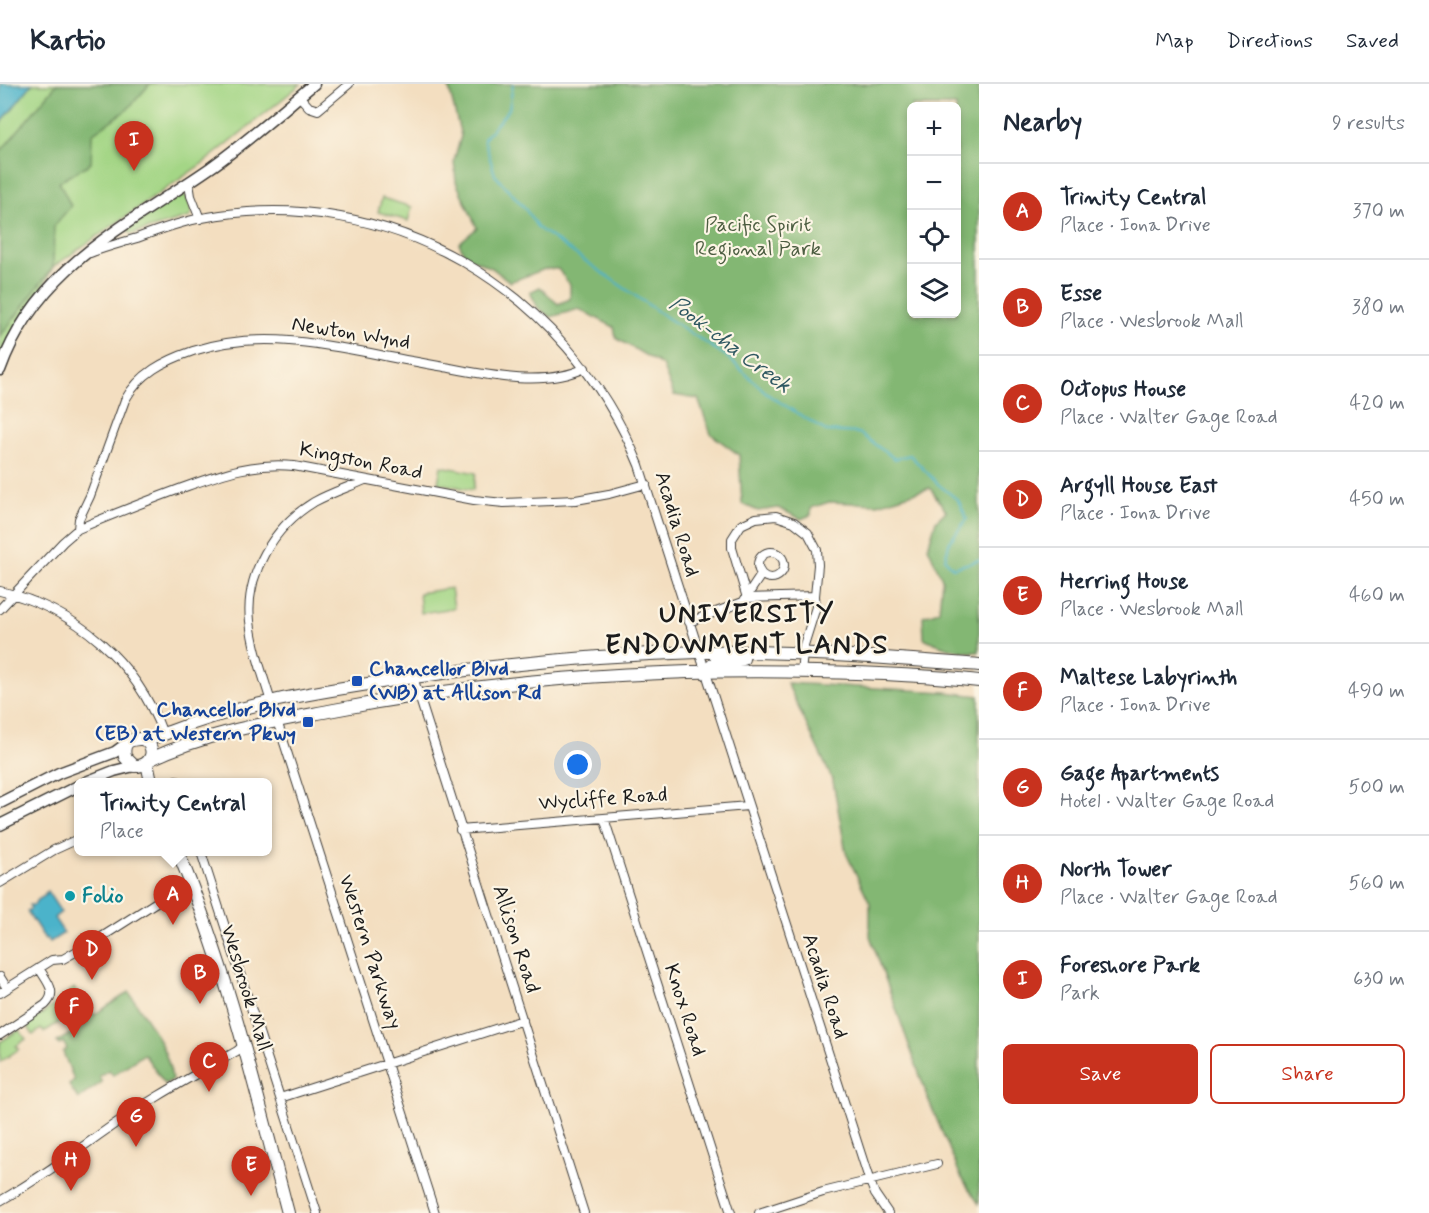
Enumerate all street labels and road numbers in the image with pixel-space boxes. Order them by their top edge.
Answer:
street label: Newton Wynd [290,310,412,356]
street label: Kingston Road [297,435,425,488]
street label: Acadia Road [648,468,706,580]
street label: Wycliffe Road [537,781,669,817]
street label: Western Parkway [332,871,408,1033]
street label: Allison Road [485,881,547,997]
street label: Wesbrook Mall [214,922,278,1054]
street label: Acadia Road [795,930,855,1042]
street label: Knox Road [657,960,713,1060]

